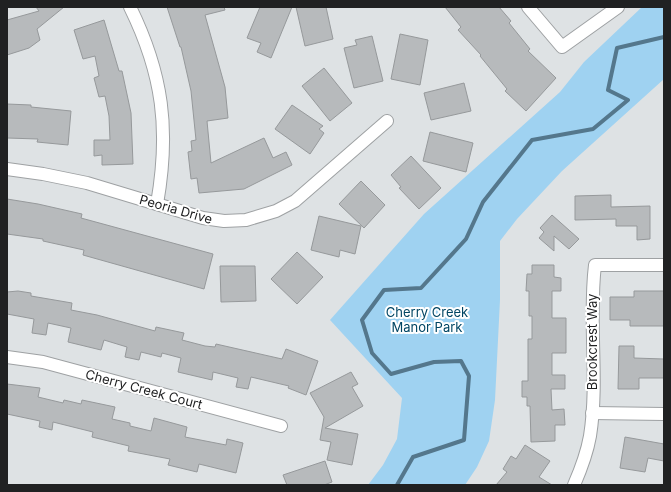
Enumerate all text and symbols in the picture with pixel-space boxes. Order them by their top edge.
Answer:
street label: Peoria Drive [138,191,214,227]
street label: Brookcrest Way [584,294,600,390]
park label: Cherry Creek Manor Park [386,304,468,335]
street label: Cherry Creek Court [84,366,204,412]

